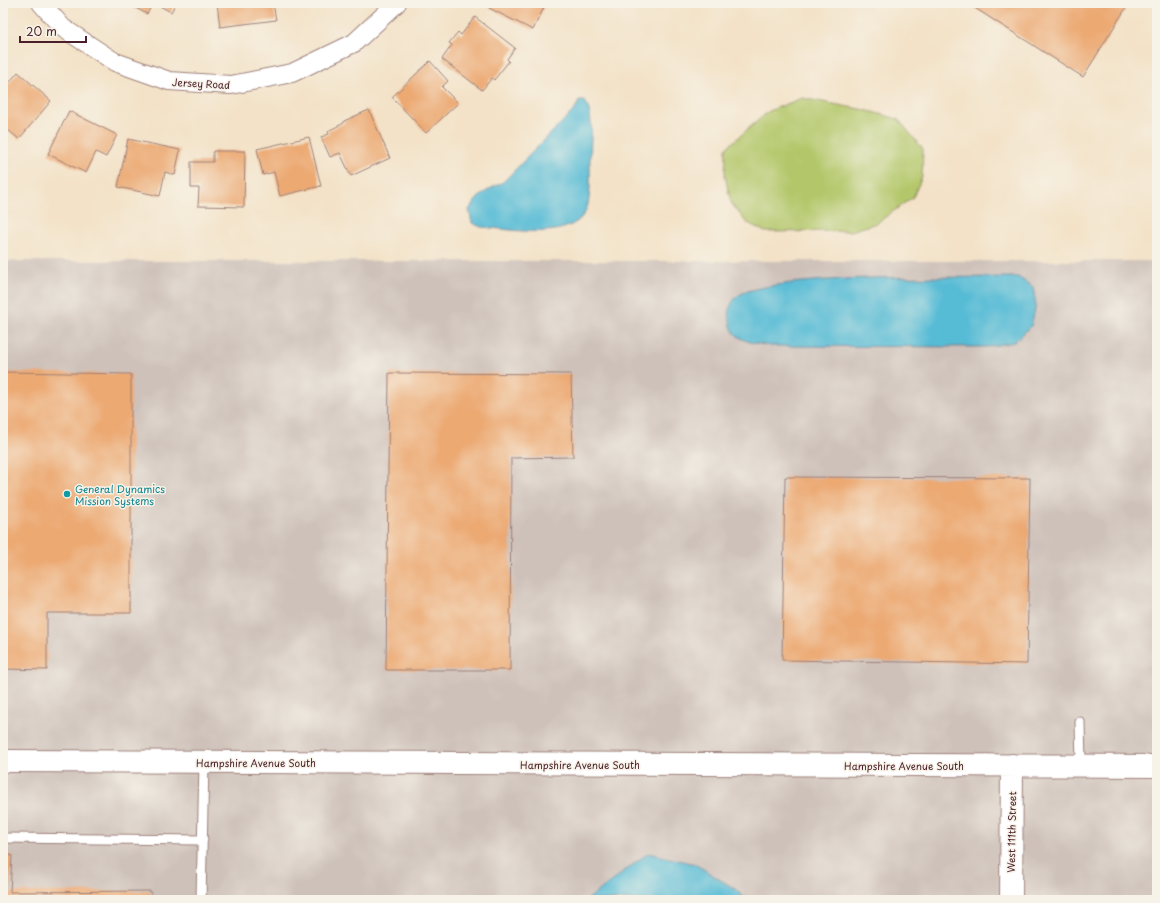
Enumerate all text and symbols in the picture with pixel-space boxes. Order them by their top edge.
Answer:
scale bar [20,18,86,44]
text: 20 m [26,22,57,40]
street label: Jersey Road [172,74,231,93]
place label: General Dynamics Mission Systems [75,481,165,509]
marker: General Dynamics Mission Systems [62,489,72,499]
street label: Hampshire Avenue South [196,755,316,770]
street label: Hampshire Avenue South [520,757,640,772]
street label: Hampshire Avenue South [844,758,964,773]
street label: West 111th Street [1003,791,1019,873]

